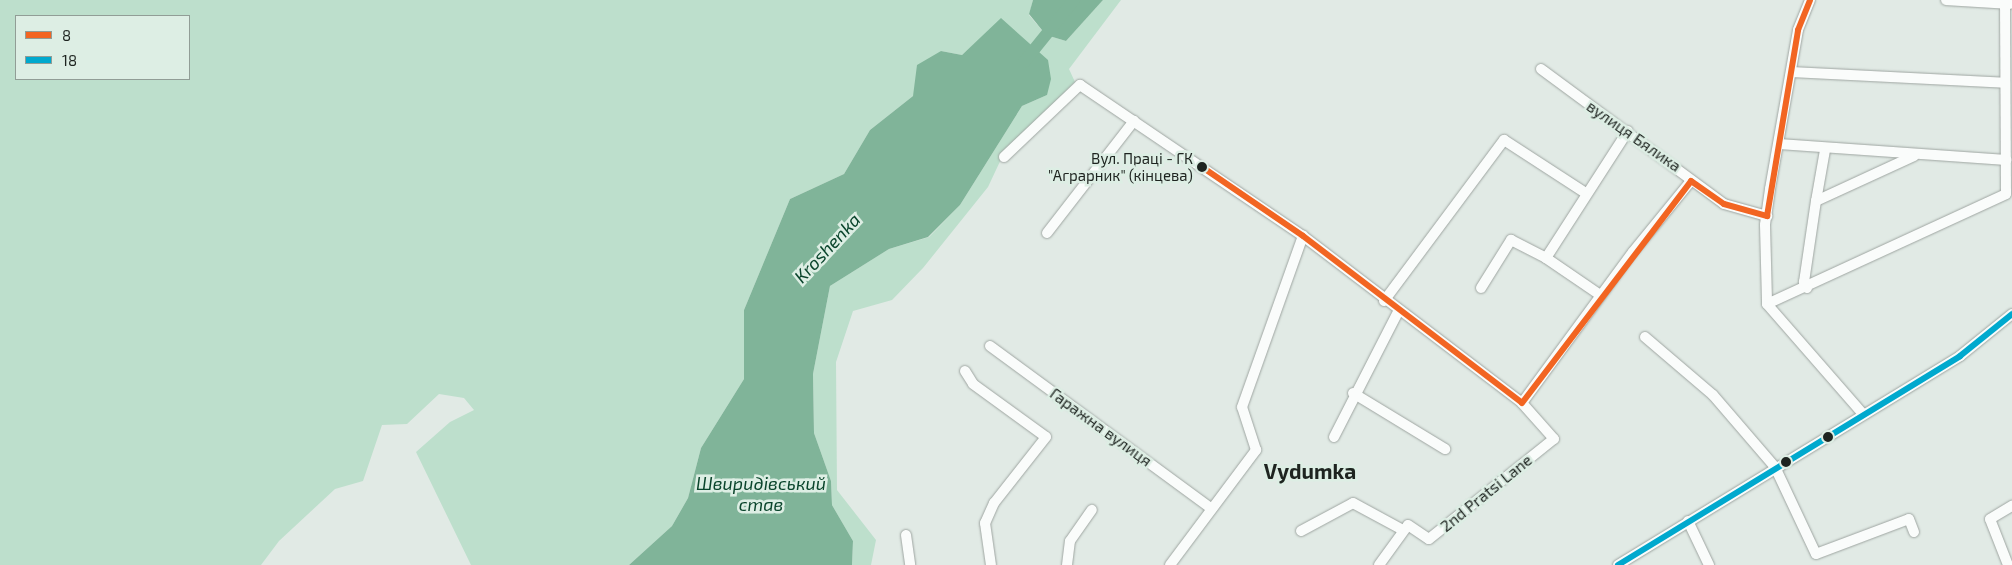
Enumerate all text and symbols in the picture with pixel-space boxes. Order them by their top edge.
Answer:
legend [15,15,190,80]
text: 8 [62,26,71,44]
text: 18 [62,51,77,69]
street label: вулиця Бялика [1583,96,1685,176]
place label: Вул. Праці - ГК "Аграрник" (кінцева) [1048,149,1193,184]
marker: Вул. Праці - ГК "Аграрник" (кінцева) [1197,162,1207,172]
water label: Kroshenka [789,209,865,287]
street label: Гаражна вулиця [1046,384,1156,470]
unlabelled marker [1823,432,1833,442]
street label: 2nd Pratsi Lane [1436,450,1536,536]
unlabelled marker [1781,457,1791,467]
district label: Vydumka [1264,458,1356,484]
water label: Швиридівський став [696,473,826,516]

